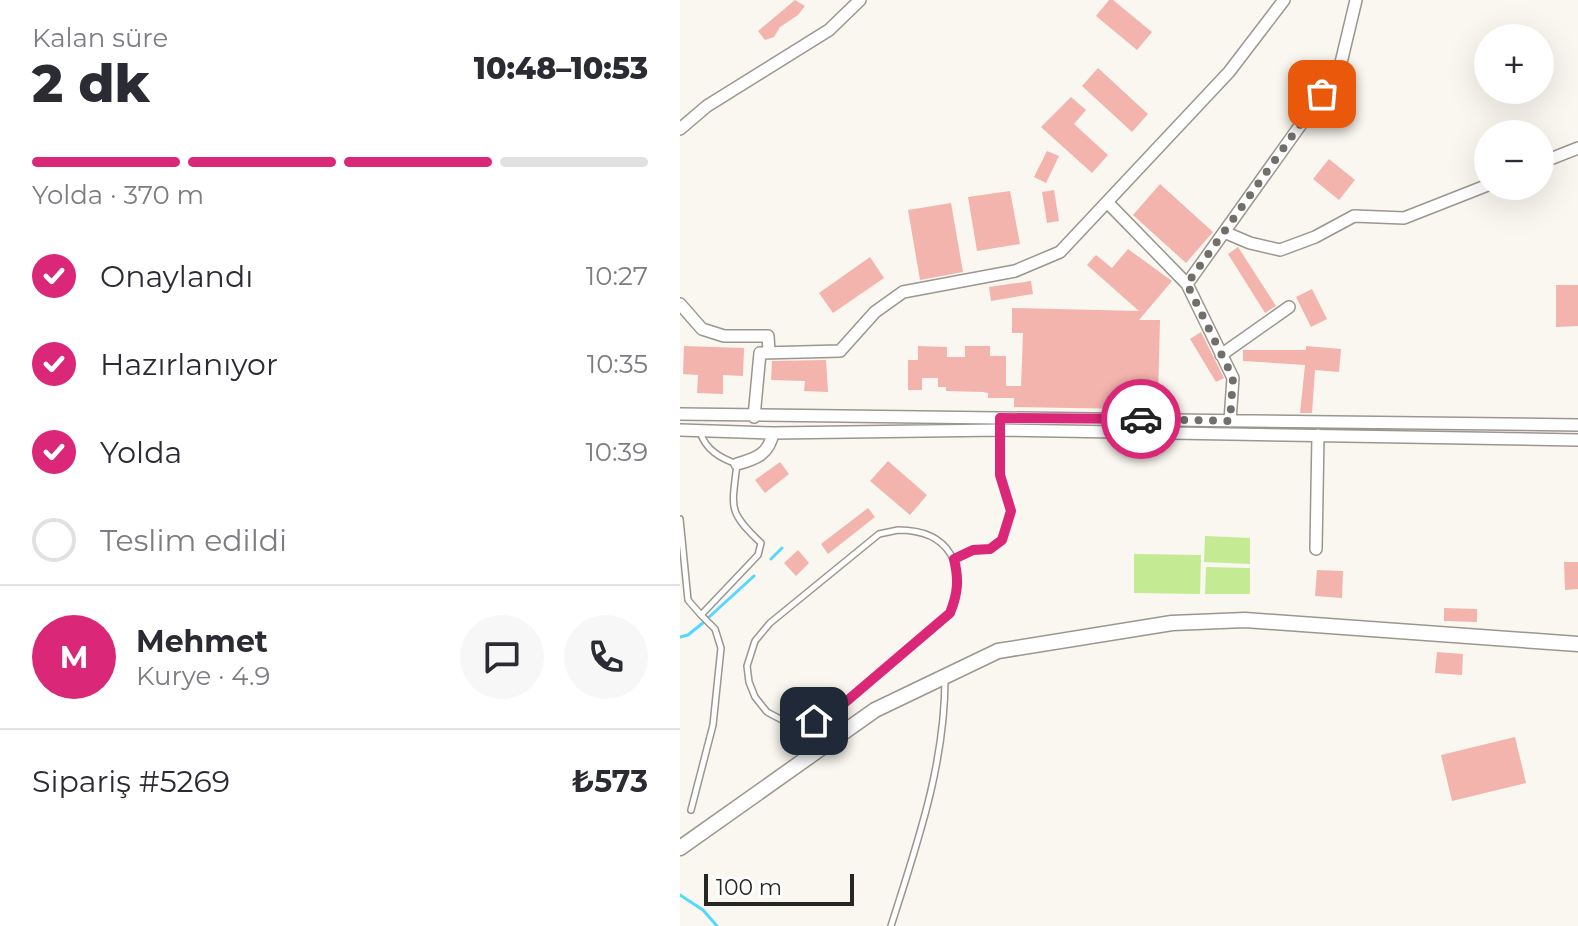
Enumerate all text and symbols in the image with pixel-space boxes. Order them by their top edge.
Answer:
text: Kalan süre [32,22,168,54]
map controls [1474,24,1554,200]
button: + [1474,24,1554,104]
text: 10:48–10:53 [474,50,648,87]
text: 2 dk [32,52,150,115]
pin [1288,60,1356,128]
icon: bag [1300,72,1344,116]
button: − [1474,120,1554,200]
text: Yolda · 370 m [32,179,204,211]
icon: check [32,254,76,298]
text: Onaylandı [100,258,253,295]
text: 10:27 [586,260,648,292]
icon: check [32,342,76,386]
text: Hazırlanıyor [100,346,278,383]
text: 10:35 [587,348,648,380]
courier [1101,379,1181,459]
icon: car [1119,397,1163,441]
icon: check [32,430,76,474]
text: Yolda [100,434,182,471]
text: 10:39 [585,436,648,468]
text: Teslim edildi [100,522,287,559]
button: chat [460,615,544,699]
button: phone [564,615,648,699]
text: Mehmet [136,623,268,660]
text: M [60,639,88,676]
text: Kurye · 4.9 [136,660,270,692]
pin [780,687,848,755]
icon: home [792,699,836,743]
text: Sipariş #5269 [32,763,230,800]
text: ₺573 [572,763,648,800]
scale bar [704,870,854,906]
text: 100 m [716,874,782,901]

